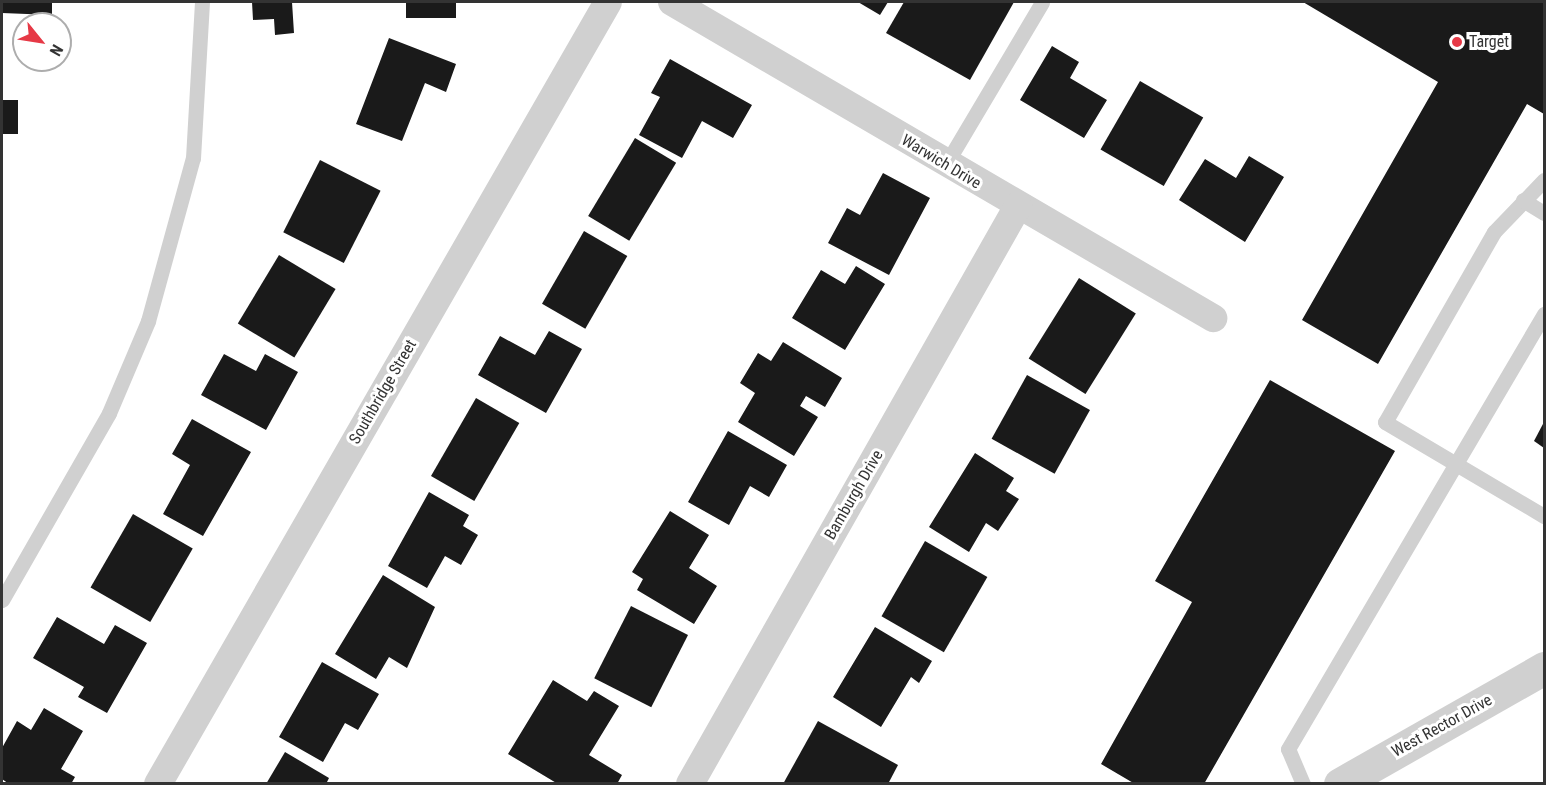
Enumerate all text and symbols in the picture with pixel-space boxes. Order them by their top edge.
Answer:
north arrow [12,12,72,72]
place label: Target [1469,32,1509,52]
marker: Target [1450,35,1464,49]
text: N [46,41,67,59]
street label: Warwich Drive [898,131,984,193]
street label: Southbridge Street [345,336,421,448]
street label: Bamburgh Drive [821,447,887,543]
street label: West Rector Drive [1389,691,1495,761]

